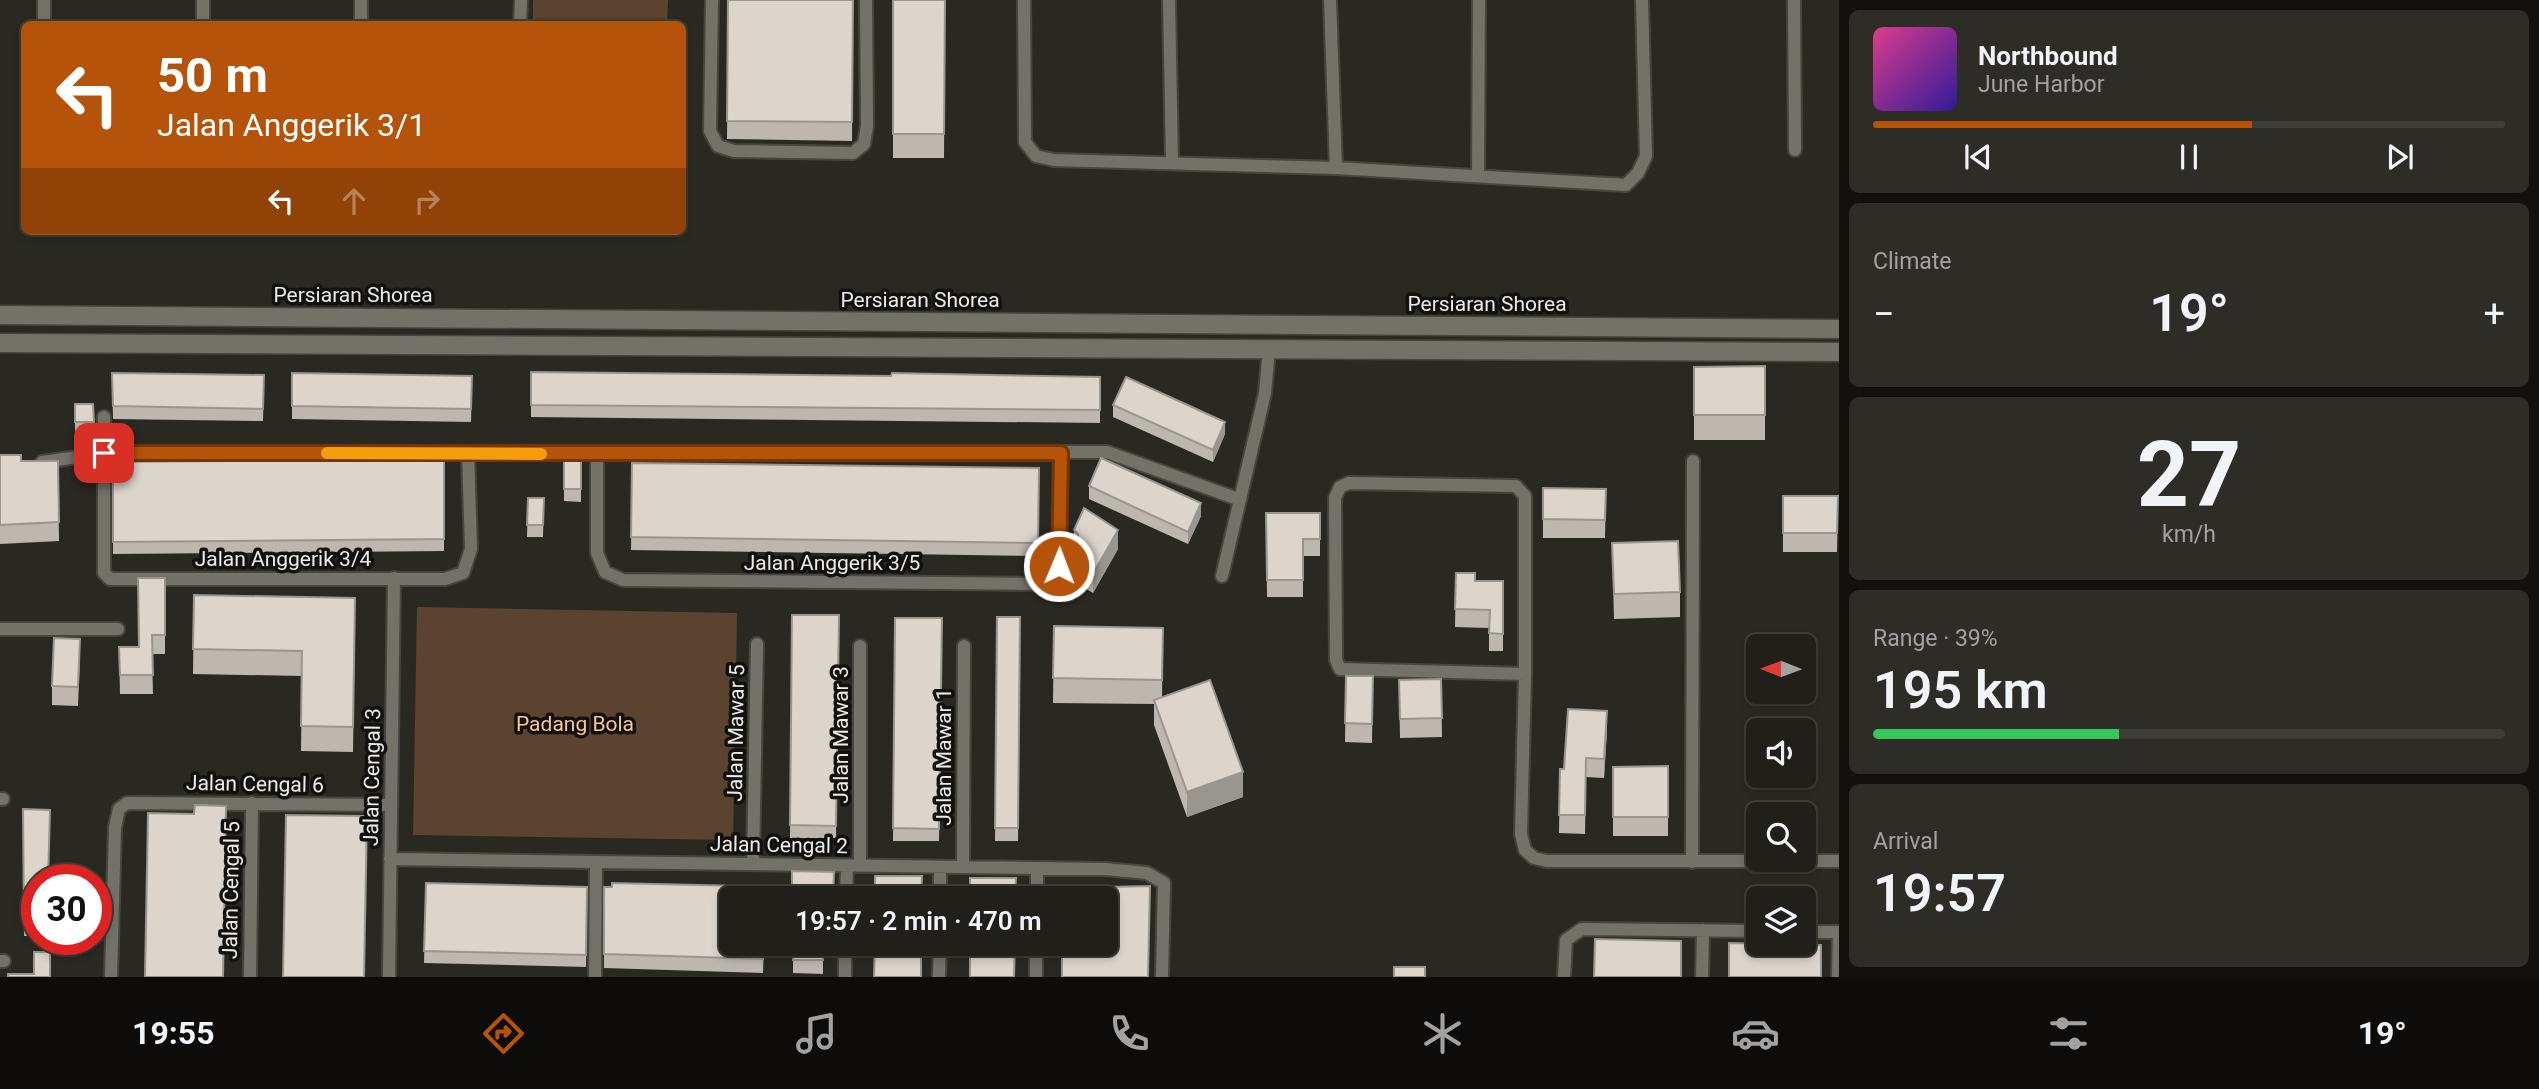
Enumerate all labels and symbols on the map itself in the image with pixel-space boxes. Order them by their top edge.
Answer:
street label: Persiaran Shorea [273,283,433,307]
street label: Persiaran Shorea [840,288,1000,312]
street label: Persiaran Shorea [1407,292,1567,316]
pin [74,423,134,483]
position arrow [1022,529,1096,603]
street label: Jalan Anggerik 3/4 [195,547,372,571]
street label: Jalan Anggerik 3/5 [744,551,920,575]
north arrow [1746,634,1816,704]
street label: Jalan Mawar 5 [723,664,749,802]
street label: Jalan Mawar 3 [829,666,853,804]
street label: Jalan Mawar 1 [932,688,956,826]
street label: Jalan Cengal 3 [359,708,385,846]
park label: Padang Bola [516,712,634,736]
street label: Jalan Cengal 6 [186,771,324,797]
street label: Jalan Cengal 5 [218,821,244,959]
street label: Jalan Cengal 2 [710,832,848,858]
speed limit sign: 30 [21,864,112,955]

